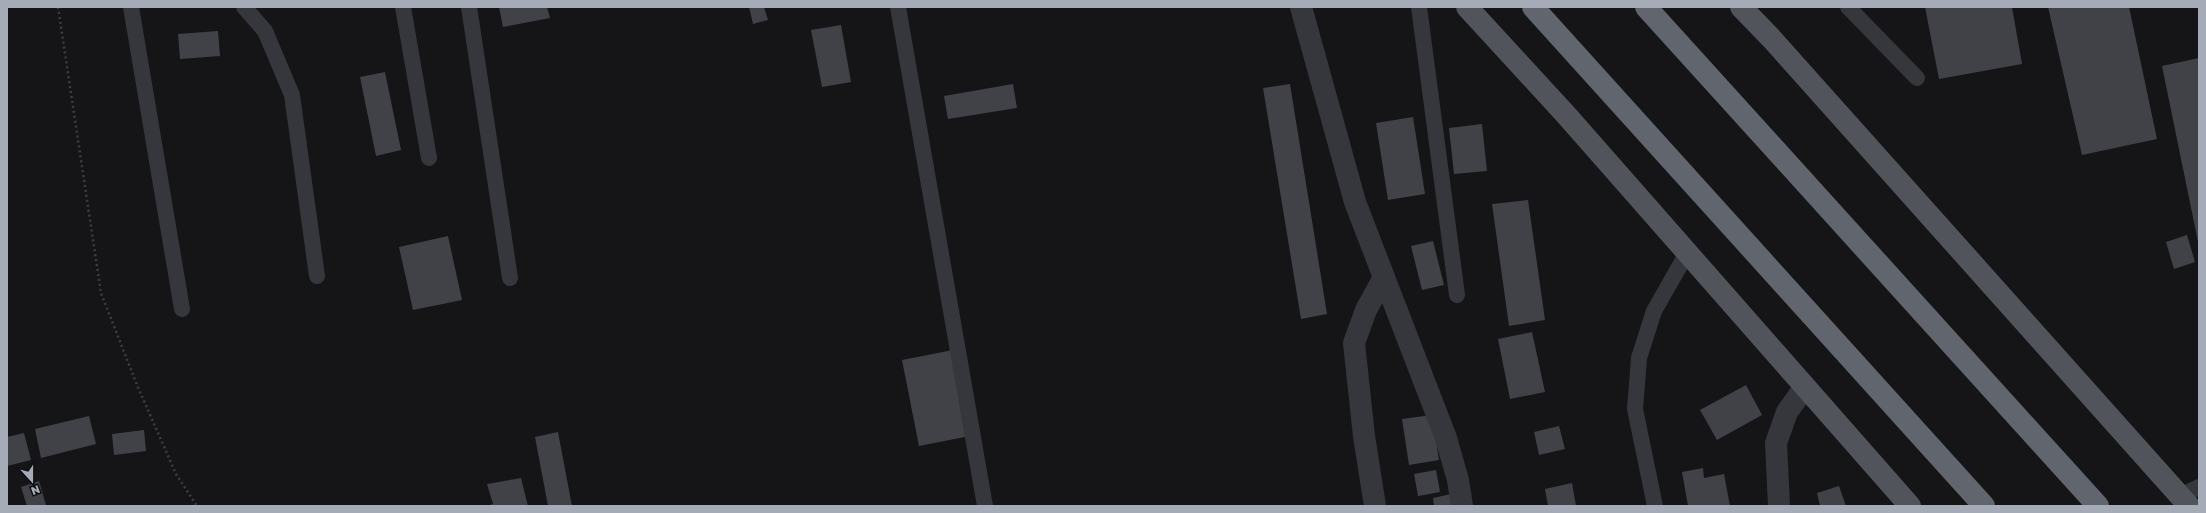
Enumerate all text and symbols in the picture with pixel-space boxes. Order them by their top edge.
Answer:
north arrow [12,461,52,501]
text: N [30,483,42,498]

